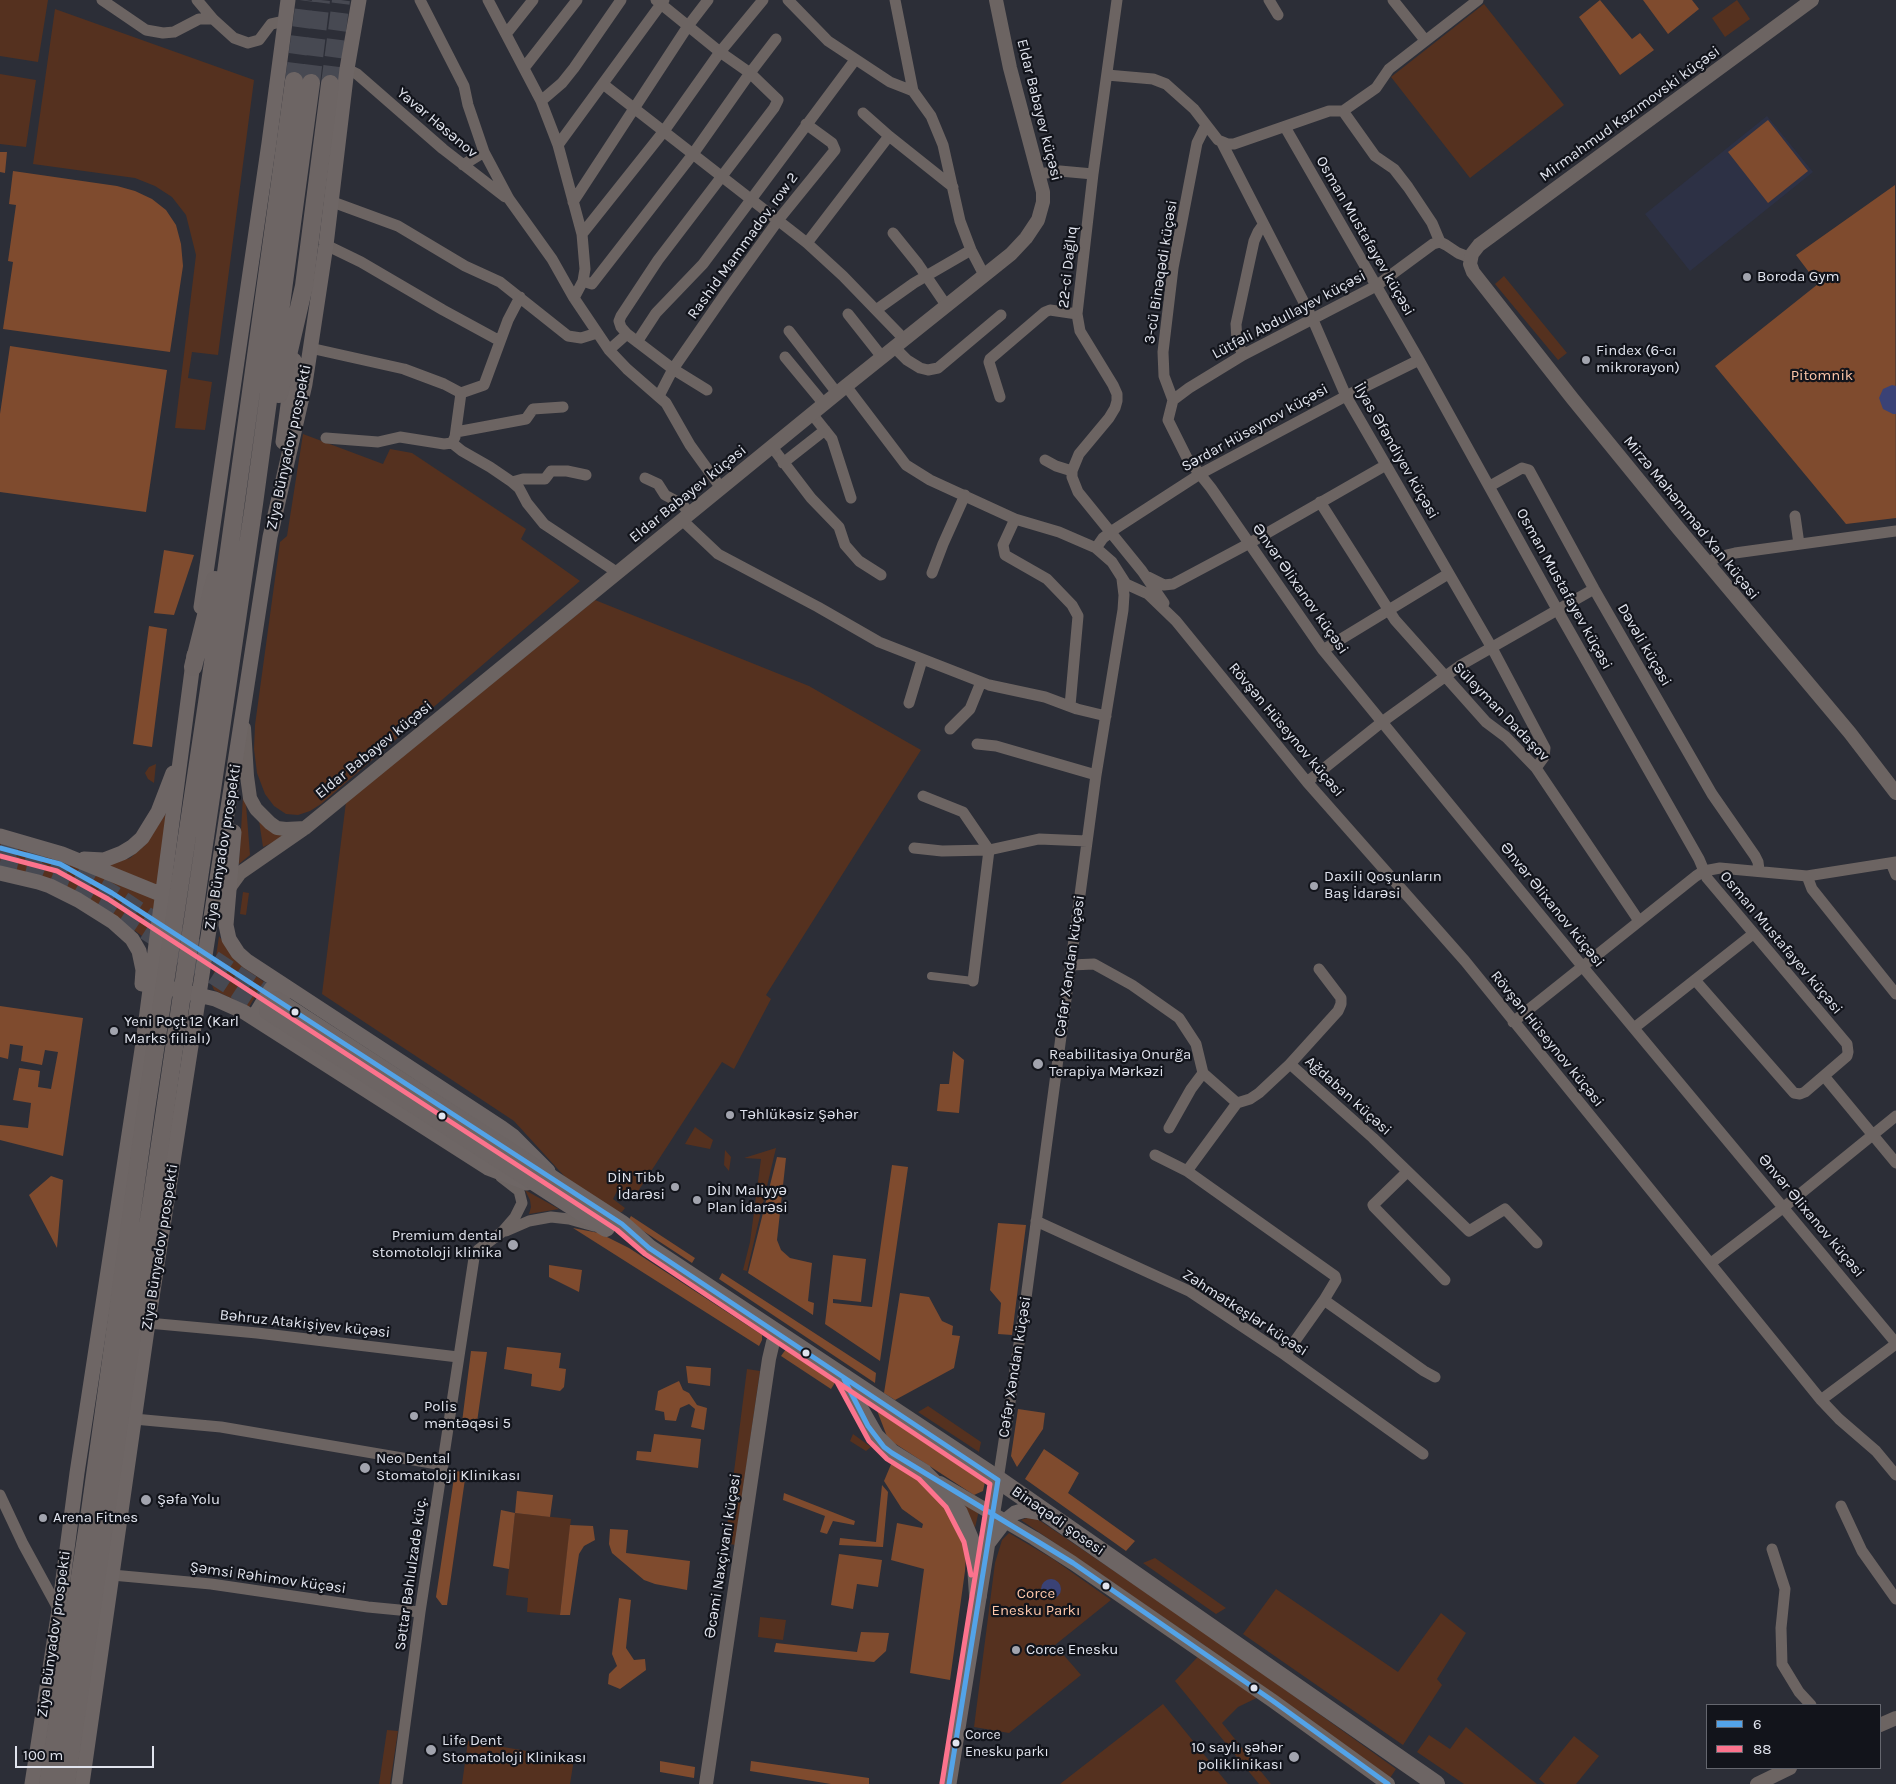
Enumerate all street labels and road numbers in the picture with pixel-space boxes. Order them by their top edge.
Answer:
street label: Eldar Babayev küçəsi [1013,37,1065,183]
street label: Mirmahmud Kazımovski küçəsi [1536,42,1724,186]
street label: Yavər Həsənov [393,84,481,162]
street label: Osman Mustafayev küçəsi [1312,153,1418,319]
street label: Rashid Mammadov, row 2 [684,169,802,323]
street label: 3-cü Binəqədi küçəsi [1141,199,1181,345]
street label: 22-ci Dağlıq [1055,225,1081,309]
street label: Lütfəli Abdullayev küçəsi [1209,267,1369,363]
street label: Ziya Bünyadov prospekti [263,363,315,531]
street label: Sərdar Hüseynov küçəsi [1178,380,1332,476]
street label: İlyas Əfəndiyev küçəsi [1350,380,1442,522]
street label: Mirzə Məhəmməd Xan küçəsi [1619,433,1763,603]
street label: Eldar Babayev küçəsi [626,441,750,547]
street label: Osman Mustafayev küçəsi [1512,505,1616,673]
street label: Ənvər Əlixanov küçəsi [1248,520,1352,658]
street label: Dəvəli küçəsi [1613,601,1675,689]
street label: Rövşən Hüseynov küçəsi [1225,659,1347,801]
street label: Süleyman Dadaşov [1449,659,1553,765]
street label: Eldar Babayev küçəsi [312,697,436,803]
street label: Ziya Bünyadov prospekti [201,762,245,932]
street label: Ənvər Əlixanov küçəsi [1496,839,1608,971]
street label: Osman Mustafayev küçəsi [1716,868,1846,1018]
street label: Cəfər Xəndan küçəsi [1051,894,1089,1038]
street label: Rövşən Hüseynov küçəsi [1487,967,1607,1111]
street label: Ağdaban küçəsi [1301,1053,1395,1139]
street label: Ənvər Əlixanov küçəsi [1754,1151,1868,1281]
street label: Ziya Bünyadov prospekti [138,1162,182,1332]
street label: Zəhmətkeşlər küçəsi [1179,1266,1311,1360]
street label: Cəfər Xəndan küçəsi [995,1295,1035,1439]
street label: Bəhruz Atakişiyev küçəsi [219,1306,391,1342]
street label: Əcəmi Naxçivani küçəsi [701,1472,745,1640]
street label: Binəqədi şosesi [1008,1482,1108,1560]
street label: Səttar Bəhlulzadə küç. [391,1496,431,1652]
street label: Ziya Bünyadov prospekti [33,1549,75,1719]
street label: Şəmsi Rəhimov küçəsi [189,1558,347,1598]

